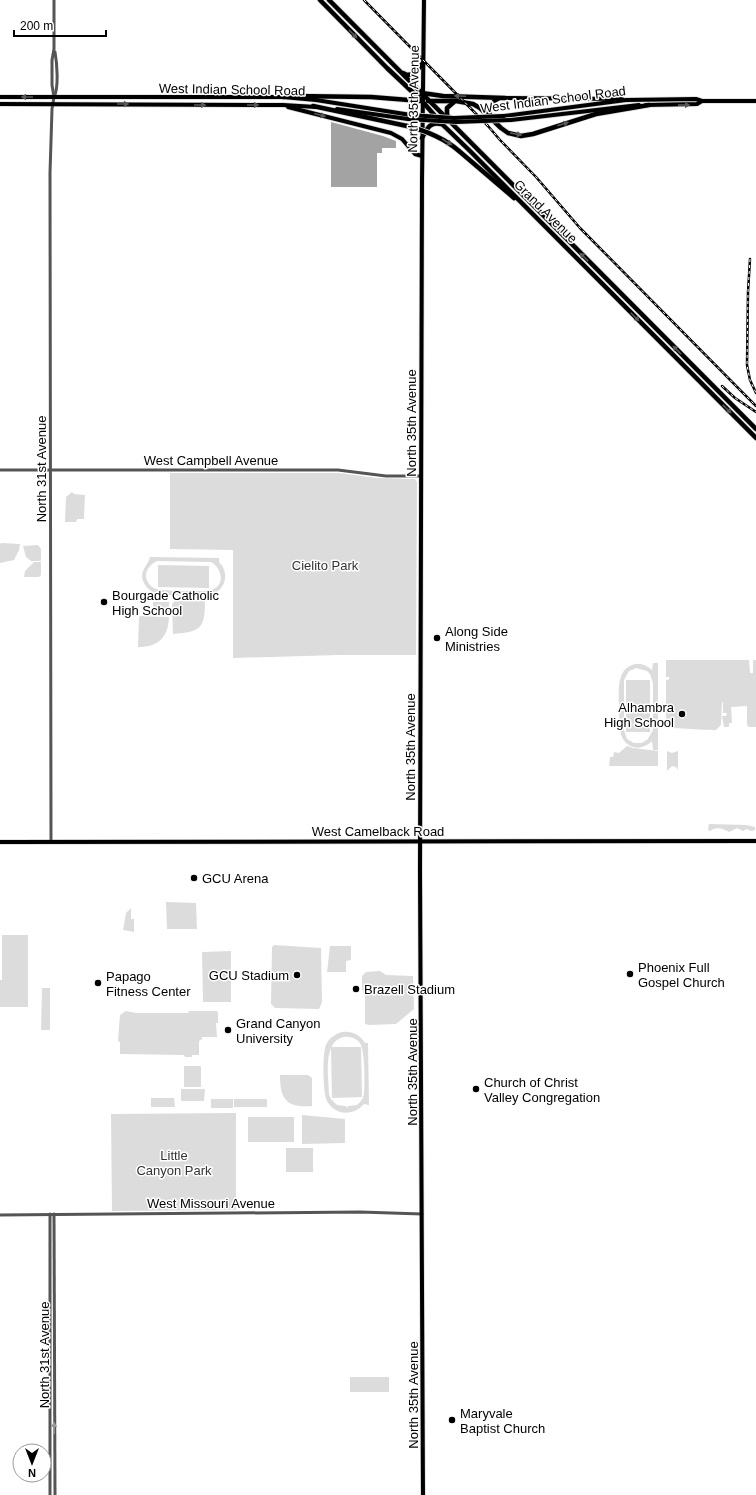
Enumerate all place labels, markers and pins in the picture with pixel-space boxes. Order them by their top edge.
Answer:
place label: Bourgade Catholic High School [112,588,219,618]
marker: Bourgade Catholic High School [99,597,109,607]
place label: Along Side Ministries [445,624,508,654]
marker: Along Side Ministries [432,633,442,643]
place label: Alhambra High School [604,700,675,730]
marker: Alhambra High School [677,709,687,719]
place label: GCU Arena [202,871,269,886]
marker: GCU Arena [189,873,199,883]
place label: Phoenix Full Gospel Church [638,960,725,990]
place label: GCU Stadium [209,968,289,983]
place label: Papago Fitness Center [106,969,191,999]
marker: Phoenix Full Gospel Church [625,969,635,979]
marker: GCU Stadium [292,970,302,980]
marker: Papago Fitness Center [93,978,103,988]
place label: Brazell Stadium [364,982,455,997]
marker: Brazell Stadium [351,984,361,994]
place label: Grand Canyon University [236,1016,321,1046]
marker: Grand Canyon University [223,1025,233,1035]
place label: Church of Christ Valley Congregation [484,1075,600,1105]
marker: Church of Christ Valley Congregation [471,1084,481,1094]
place label: Maryvale Baptist Church [460,1406,545,1436]
marker: Maryvale Baptist Church [447,1415,457,1425]

